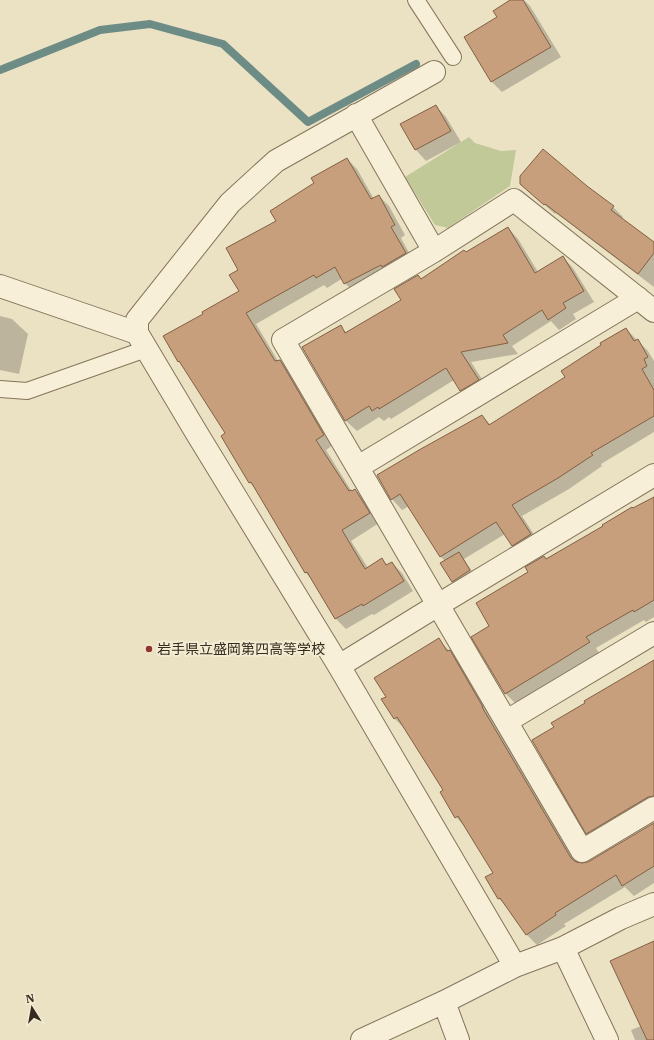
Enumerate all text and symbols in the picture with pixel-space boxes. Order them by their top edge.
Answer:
place label: 岩手県立盛岡第四高等学校 [157,640,325,658]
marker: 岩手県立盛岡第四高等学校 [144,644,154,654]
north arrow [12,988,52,1028]
text: N [24,990,36,1006]

